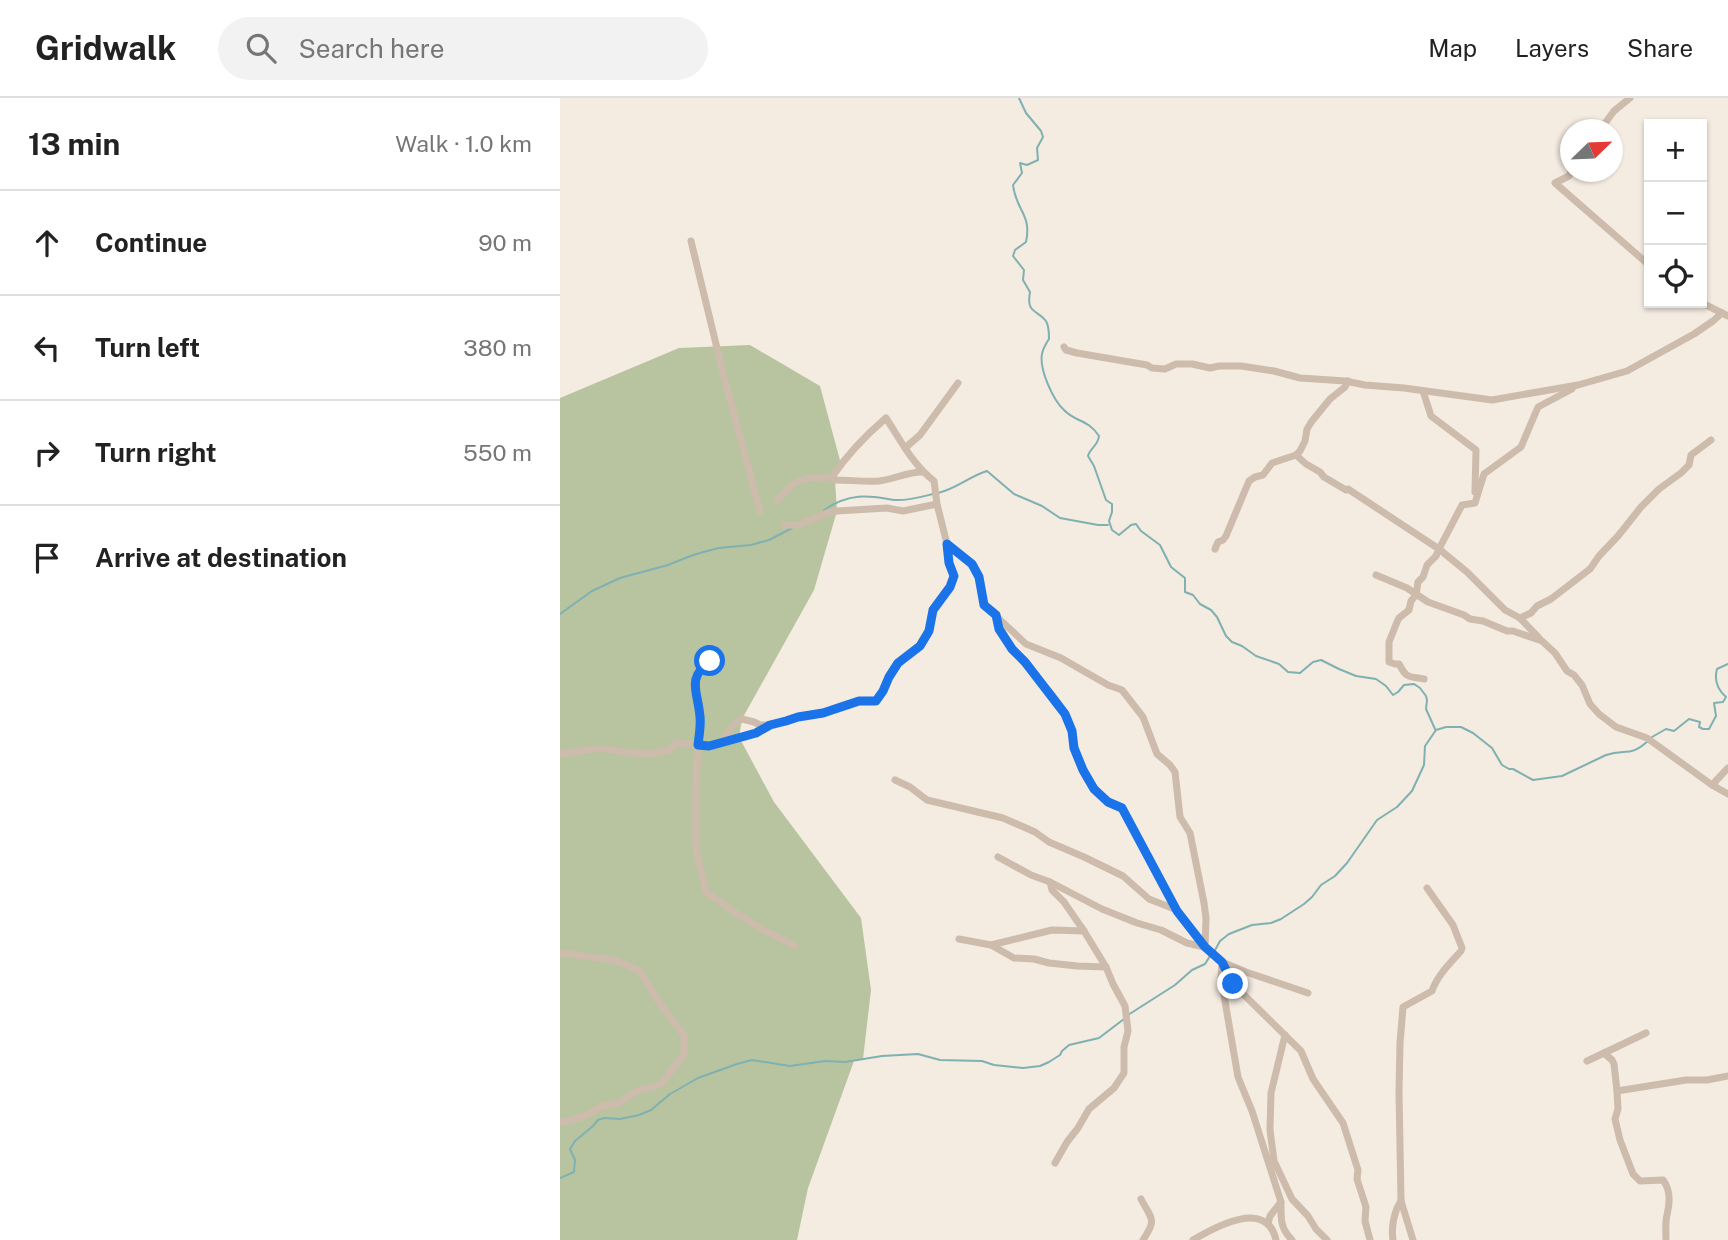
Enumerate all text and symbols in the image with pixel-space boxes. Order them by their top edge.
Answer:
search box [218,17,708,80]
text: Gridwalk [35,29,176,67]
icon: search [242,29,280,67]
text: Search here [298,33,444,64]
text: Map [1428,34,1477,62]
text: Layers [1515,34,1589,62]
text: Share [1627,34,1693,62]
north arrow [1560,119,1623,182]
map controls [1644,119,1707,308]
button: + [1644,119,1707,182]
text: 13 min [28,126,120,162]
text: Walk · 1.0 km [395,130,532,157]
button: − [1644,182,1707,245]
icon: ahead [28,224,66,262]
text: Continue [95,227,207,258]
text: 90 m [478,229,532,256]
button: locate [1644,245,1707,308]
icon: left [28,329,66,367]
text: Turn left [95,332,200,363]
text: 380 m [463,334,532,361]
icon: right [28,434,66,472]
text: Turn right [95,437,217,468]
text: 550 m [463,439,532,466]
icon: arrive [28,539,66,577]
text: Arrive at destination [95,542,347,573]
route start [694,645,725,676]
route end [1217,968,1248,999]

